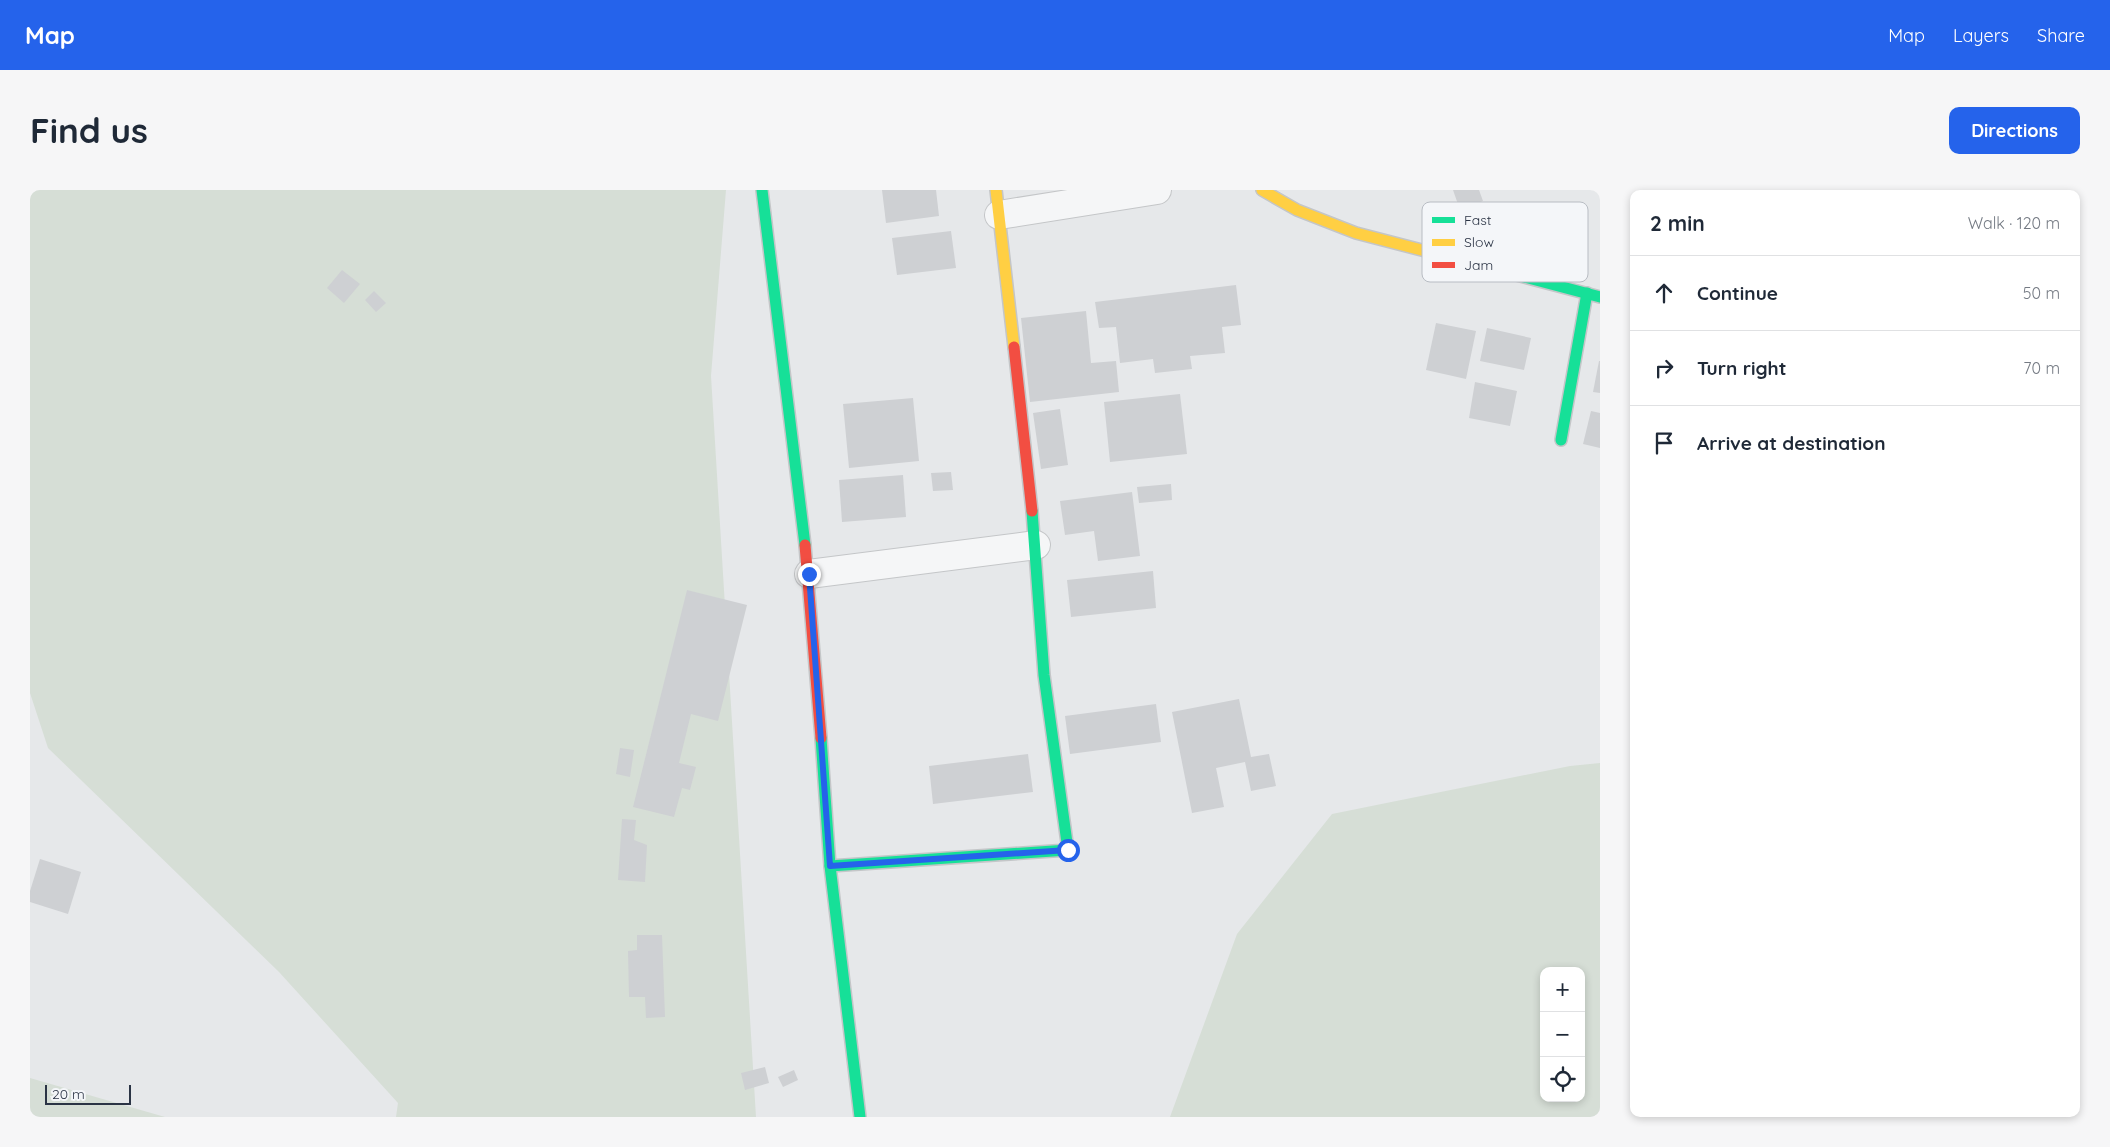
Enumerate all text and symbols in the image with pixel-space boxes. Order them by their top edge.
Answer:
text: Map [25,20,75,50]
text: Map [1888,24,1925,47]
text: Layers [1953,24,2009,47]
text: Share [2037,24,2085,47]
button: Directions [1949,107,2080,154]
text: Find us [30,108,148,152]
legend [1422,202,1588,282]
text: 2 min [1650,210,1705,236]
text: Fast [1464,211,1492,229]
text: Walk · 120 m [1968,213,2060,233]
text: Slow [1464,233,1494,251]
text: Jam [1464,256,1493,274]
icon: ahead [1650,279,1678,307]
text: Continue [1697,281,1778,305]
text: 50 m [2023,283,2060,303]
icon: right [1650,354,1678,382]
text: Turn right [1697,356,1786,380]
text: 70 m [2023,358,2060,378]
icon: arrive [1650,429,1678,457]
text: Arrive at destination [1697,431,1886,455]
route end [798,563,821,586]
route start [1057,839,1080,862]
map controls [1540,967,1585,1102]
button: + [1540,967,1585,1012]
button: − [1540,1012,1585,1057]
button: locate [1540,1057,1585,1102]
scale bar [45,1082,131,1105]
text: 20 m [52,1085,85,1103]

